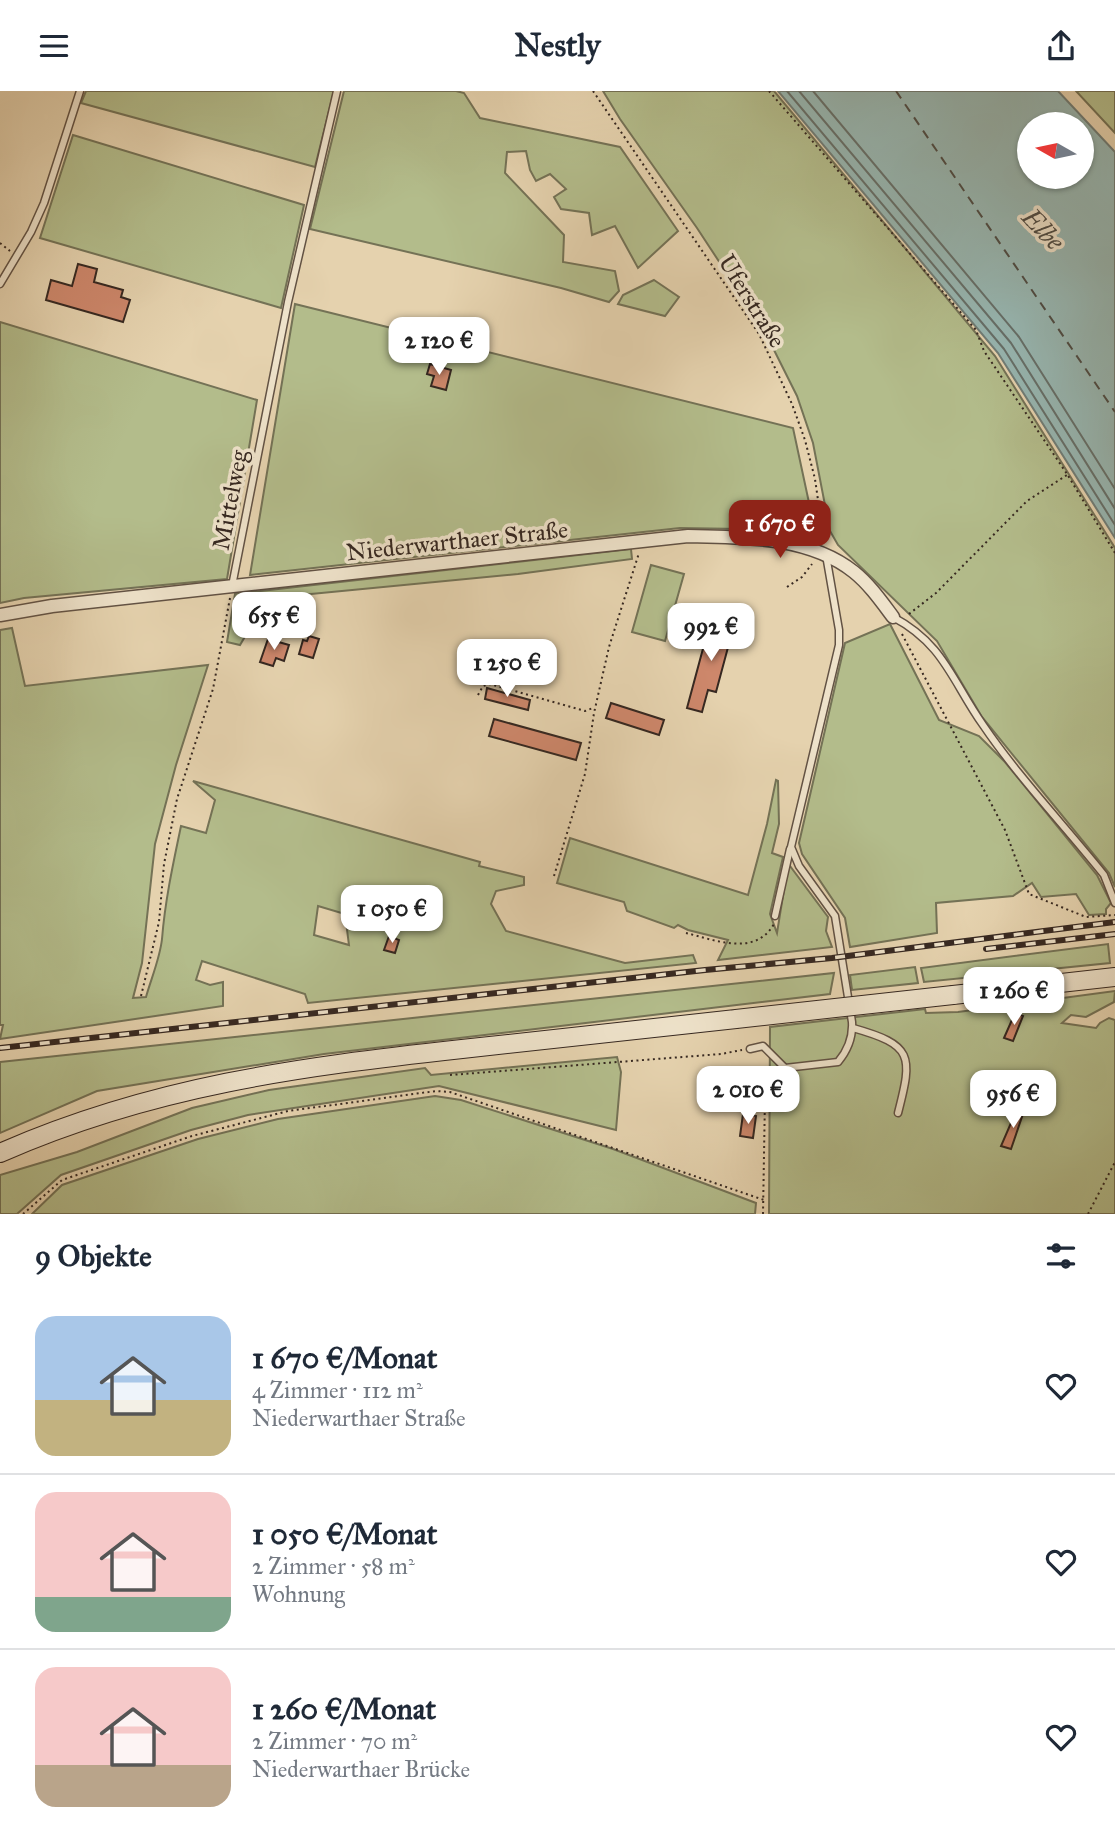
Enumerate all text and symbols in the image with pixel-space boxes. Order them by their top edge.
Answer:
text: Nestly [514,26,601,65]
icon: menu [35,27,73,65]
icon: share [1042,27,1080,65]
north arrow [1017,112,1094,189]
map controls [1017,112,1094,189]
water label: Elbe [1015,200,1072,258]
street label: Uferstraße [712,249,792,353]
pin: 2 120 € [374,317,504,377]
text: 2 120 € [404,326,474,354]
street label: Mittelweg [206,447,255,553]
pin: 1 670 € [715,501,845,560]
text: 1 670 € [745,509,815,537]
street label: Niederwarthaer Straße [345,514,569,568]
pin: 655 € [225,593,323,652]
text: 655 € [248,601,300,629]
pin: 992 € [662,603,760,663]
text: 992 € [684,612,738,640]
pin: 1 250 € [442,639,572,699]
text: 1 250 € [473,648,541,676]
pin: 1 050 € [327,885,457,945]
text: 1 050 € [357,894,427,922]
pin: 1 260 € [949,967,1079,1027]
text: 1 260 € [979,976,1049,1004]
pin: 2 010 € [683,1067,813,1126]
pin: 956 € [964,1070,1062,1130]
text: 2 010 € [713,1075,783,1103]
text: 956 € [986,1079,1040,1107]
icon: filters [1042,1237,1080,1275]
text: 9 Objekte [35,1238,152,1274]
text: 1 670 €/Monat [252,1340,437,1376]
icon: home [91,1344,175,1428]
icon: heart [1042,1367,1080,1405]
text: 4 Zimmer · 112 m² [252,1376,423,1404]
text: Niederwarthaer Straße [252,1404,465,1432]
text: 1 050 €/Monat [252,1516,437,1552]
icon: home [91,1520,175,1604]
icon: heart [1042,1543,1080,1581]
text: 2 Zimmer · 58 m² [252,1552,415,1580]
text: Wohnung [252,1580,345,1608]
text: 1 260 €/Monat [252,1691,436,1727]
icon: home [91,1695,175,1779]
icon: heart [1042,1718,1080,1756]
text: 2 Zimmer · 70 m² [252,1727,417,1755]
text: Niederwarthaer Brücke [252,1755,470,1783]

